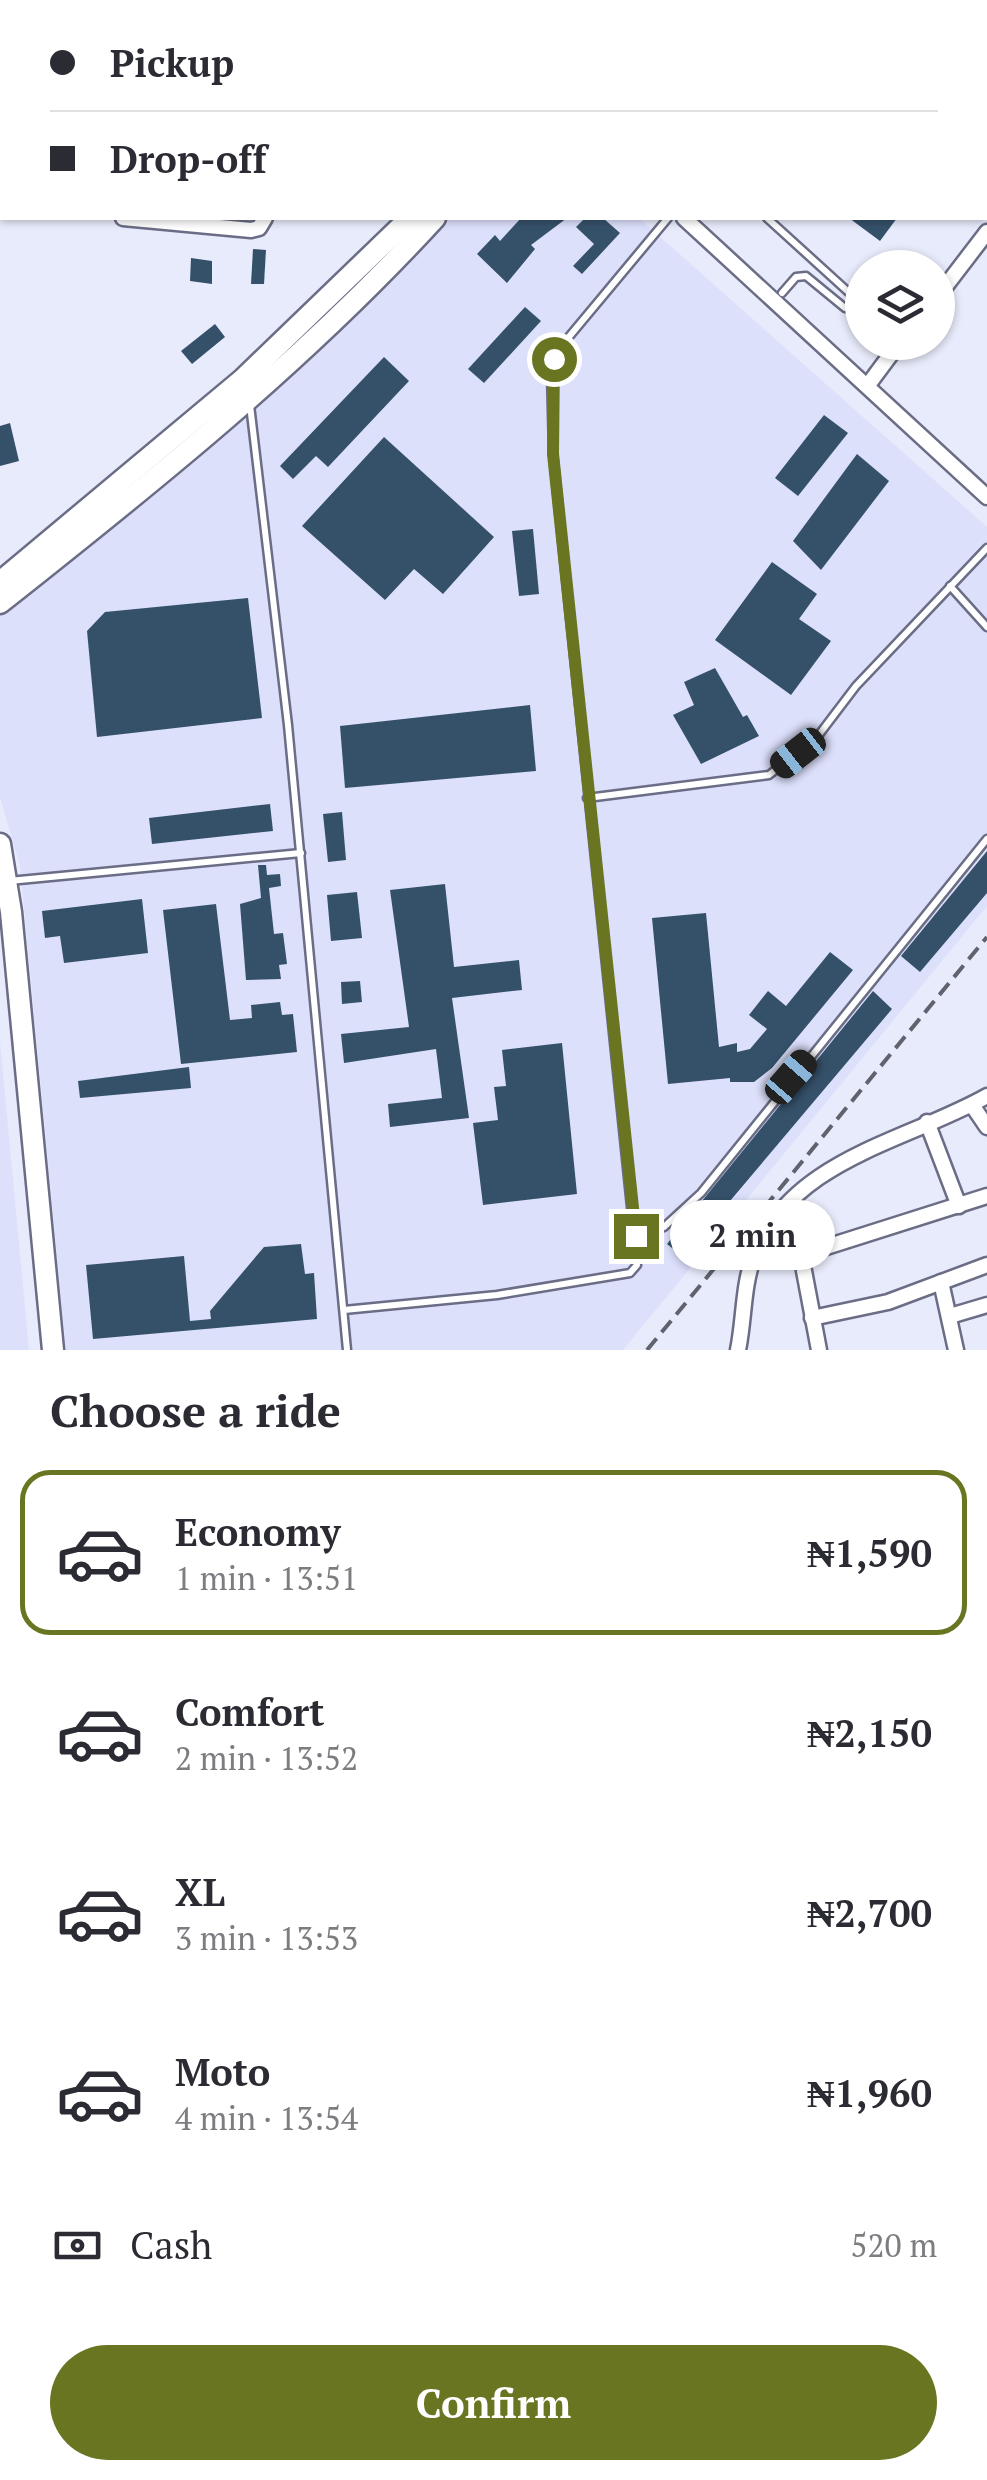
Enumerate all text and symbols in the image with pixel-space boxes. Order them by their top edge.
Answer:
text: Pickup [110,38,234,88]
text: Drop-off [110,134,267,184]
map controls [845,250,955,360]
button: layers [845,250,955,360]
route start [532,337,577,382]
car [765,723,831,783]
car [760,1045,822,1109]
callout: 2 min [671,1201,836,1271]
route end [614,1214,659,1259]
text: 2 min [709,1214,796,1256]
text: Choose a ride [50,1380,341,1440]
text: Economy [175,1507,341,1557]
icon: car [55,1508,145,1598]
text: ₦1,590 [807,1528,932,1578]
text: 1 min · 13:51 [175,1557,358,1599]
text: Comfort [175,1687,324,1737]
icon: car [55,1688,145,1778]
text: ₦2,150 [807,1708,932,1758]
text: 2 min · 13:52 [175,1737,358,1779]
text: XL [175,1867,225,1917]
icon: car [55,1868,145,1958]
text: ₦2,700 [807,1888,932,1938]
text: 3 min · 13:53 [175,1917,358,1959]
text: Moto [175,2047,270,2097]
icon: car [55,2048,145,2138]
text: ₦1,960 [807,2068,932,2118]
text: 4 min · 13:54 [175,2097,358,2139]
icon: cash [50,2218,105,2273]
text: Cash [130,2220,212,2270]
text: 520 m [850,2224,937,2266]
button: Confirm [50,2345,937,2460]

